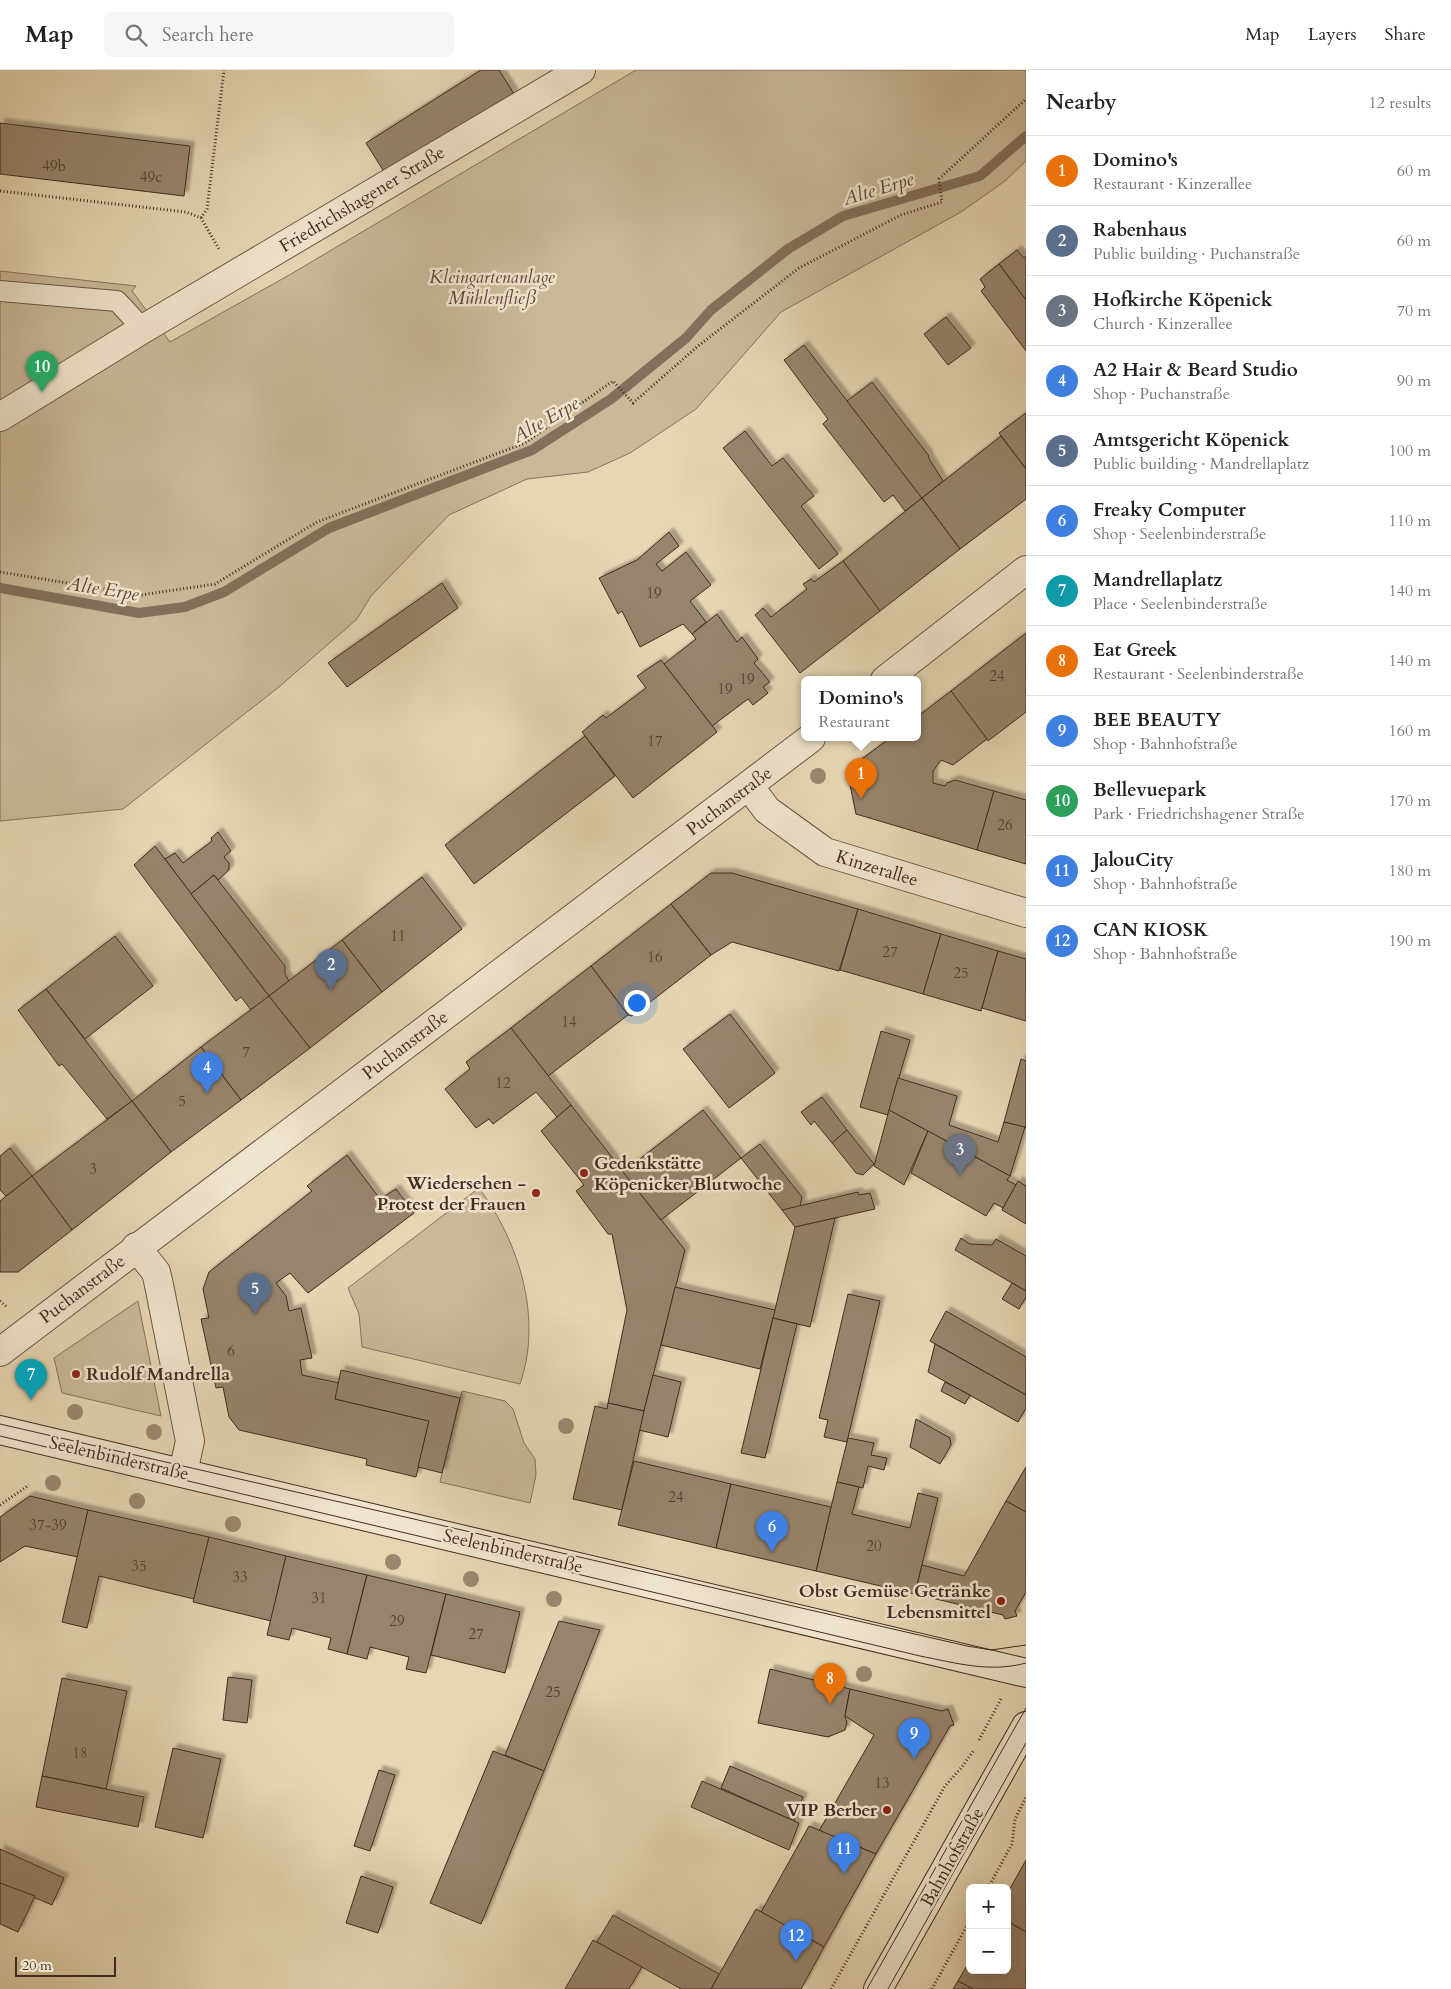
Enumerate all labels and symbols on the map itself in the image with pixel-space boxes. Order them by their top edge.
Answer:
street label: Friedrichshagener Straße [275,140,450,259]
house number: 49b [42,156,66,176]
water label: Alte Erpe [839,166,918,212]
house number: 49c [140,167,162,187]
park label: Kleingartenanlage Mühlenfließ [429,265,556,311]
pin: 10 [26,351,58,392]
water label: Alte Erpe [507,390,584,450]
water label: Alte Erpe [64,570,141,608]
house number: 19 [646,583,662,603]
house number: 24 [989,666,1005,686]
house number: 19 [739,669,755,689]
house number: 19 [717,679,733,699]
house number: 17 [647,731,663,751]
pin: 1 [845,758,877,799]
street label: Puchanstraße [681,761,777,842]
house number: 26 [997,815,1013,835]
street label: Kinzerallee [833,844,921,893]
house number: 11 [390,926,406,946]
house number: 27 [882,942,898,962]
house number: 16 [647,947,663,967]
pin: 2 [315,949,347,990]
house number: 25 [953,963,969,983]
your location [624,990,650,1016]
street label: Puchanstraße [357,1005,453,1086]
house number: 14 [561,1012,577,1032]
house number: 7 [242,1042,250,1062]
pin: 4 [191,1052,223,1093]
house number: 12 [495,1073,511,1093]
house number: 5 [178,1091,186,1111]
pin: 3 [944,1134,976,1175]
place label: Gedenkstätte Köpenicker Blutwoche [594,1151,782,1197]
house number: 3 [89,1159,97,1179]
marker: Gedenkstätte Köpenicker Blutwoche [578,1167,590,1179]
place label: Wiedersehen - Protest der Frauen [377,1171,526,1217]
marker: Wiedersehen - Protest der Frauen [530,1187,542,1199]
street label: Puchanstraße [34,1249,130,1330]
pin: 5 [239,1273,271,1314]
house number: 6 [227,1341,235,1361]
pin: 7 [15,1359,47,1400]
place label: Rudolf Mandrella [86,1362,230,1387]
marker: Rudolf Mandrella [70,1368,82,1380]
street label: Seelenbinderstraße [47,1430,191,1487]
house number: 24 [668,1487,684,1507]
pin: 6 [756,1511,788,1552]
house number: 37-39 [29,1515,67,1535]
street label: Seelenbinderstraße [441,1523,585,1580]
house number: 20 [866,1536,882,1556]
house number: 35 [131,1556,147,1576]
house number: 33 [232,1567,248,1587]
place label: Obst Gemüse Getränke Lebensmittel [799,1579,991,1625]
house number: 31 [311,1588,327,1608]
marker: Obst Gemüse Getränke Lebensmittel [995,1595,1007,1607]
house number: 29 [389,1611,405,1631]
house number: 27 [468,1624,484,1644]
pin: 8 [814,1663,846,1704]
house number: 25 [545,1682,561,1702]
pin: 9 [898,1718,930,1759]
house number: 18 [72,1743,88,1763]
house number: 13 [874,1773,890,1793]
place label: VIP Berber [786,1798,878,1823]
street label: Bahnhofstraße [915,1803,990,1911]
marker: VIP Berber [881,1804,893,1816]
pin: 11 [828,1833,860,1874]
pin: 12 [780,1920,812,1961]
scale bar [15,1954,116,1977]

